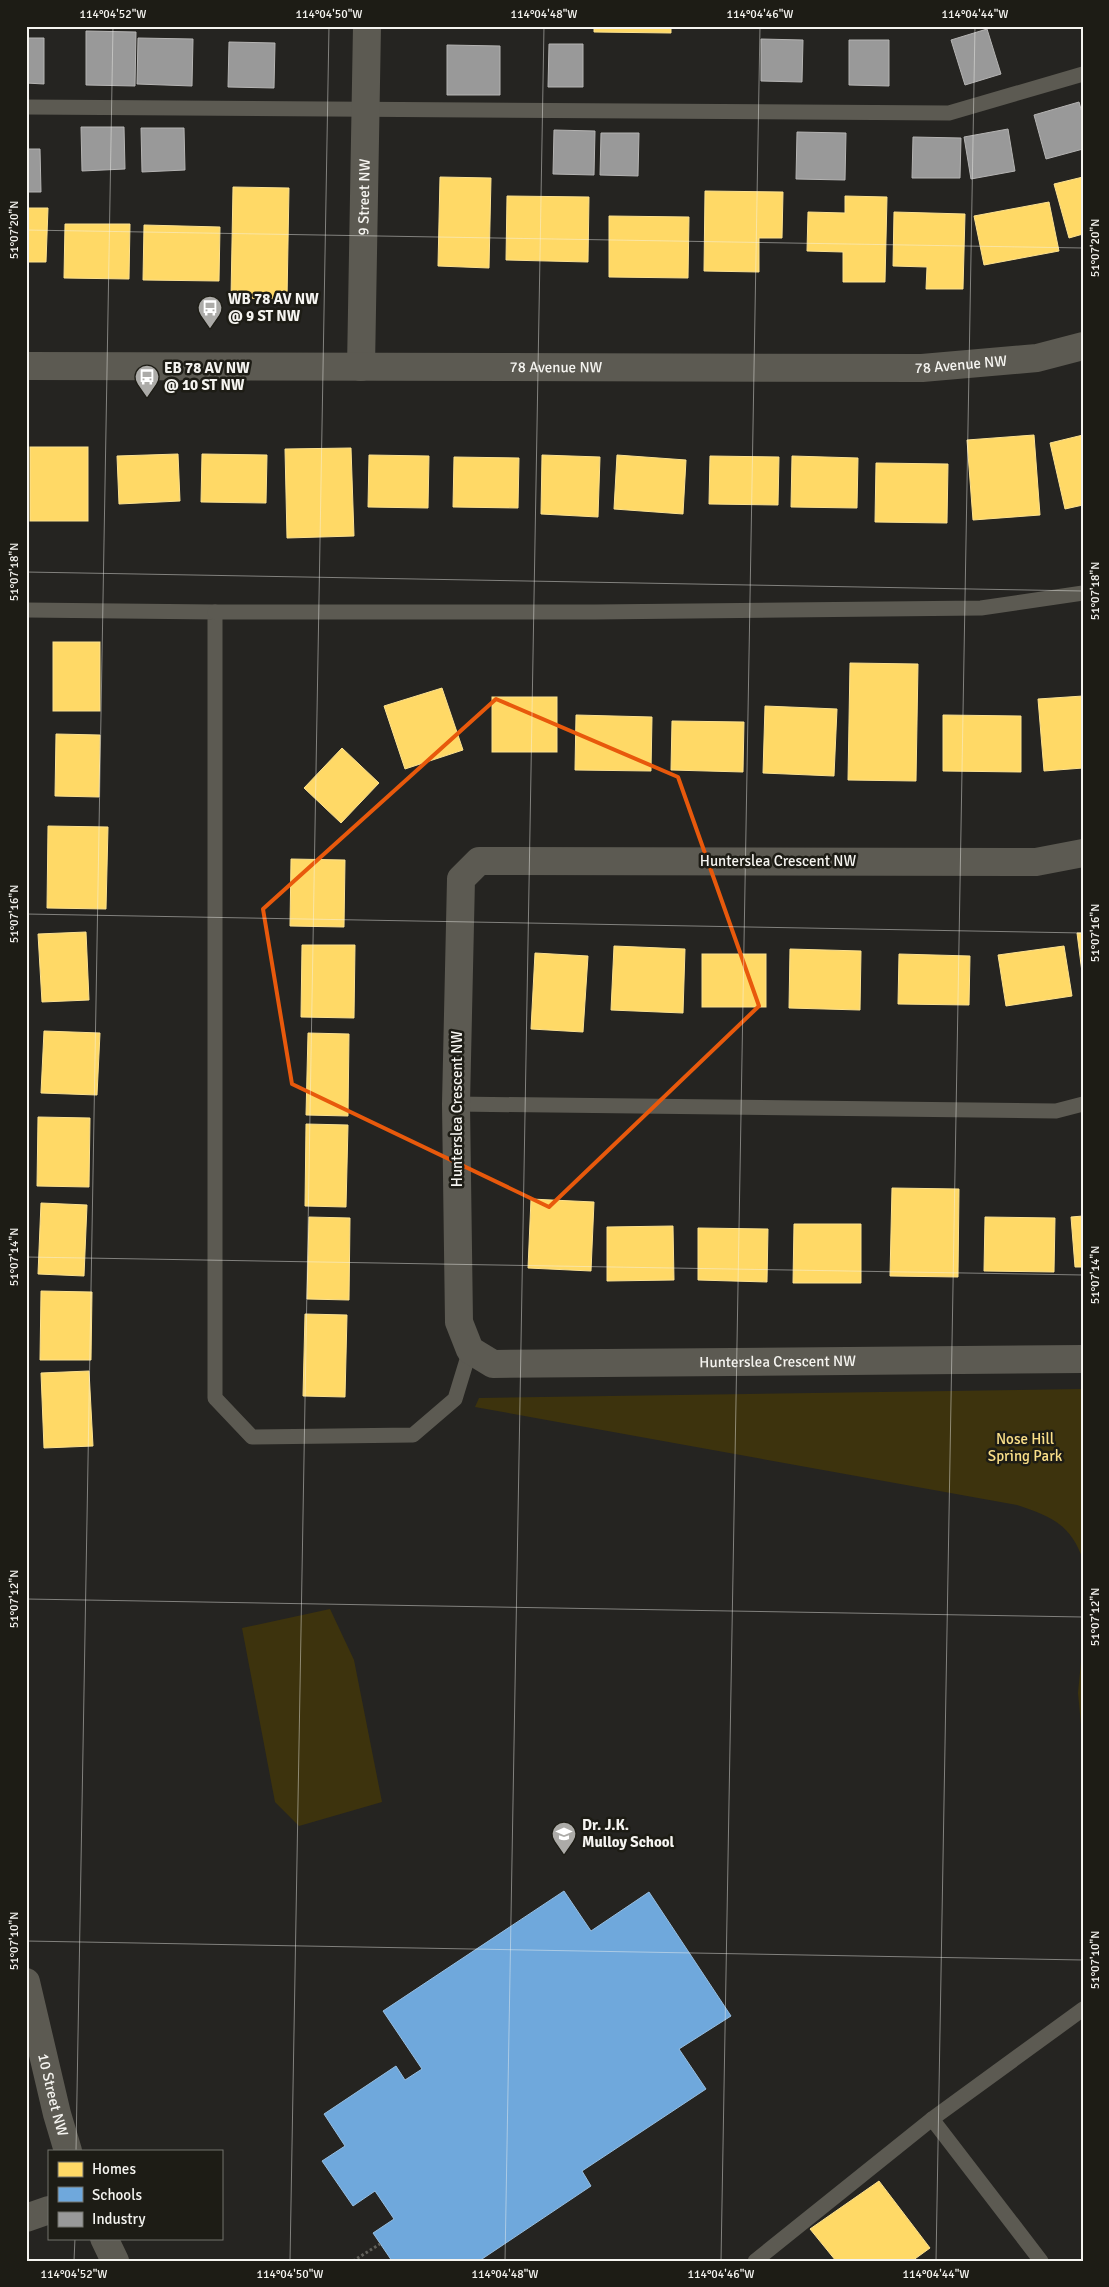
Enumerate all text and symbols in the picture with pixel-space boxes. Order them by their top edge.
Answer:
text: 114°04'52"W [79,7,147,22]
text: 114°04'50"W [295,7,363,22]
text: 114°04'48"W [510,7,578,22]
text: 114°04'46"W [726,7,794,22]
text: 114°04'44"W [941,7,1009,22]
street label: 9 Street NW [354,158,374,236]
text: 51°07'20"N [7,201,22,259]
text: 51°07'20"N [1088,219,1103,277]
place label: WB 78 AV NW @ 9 ST NW [228,290,319,325]
bus stop icon: WB 78 AV NW @ 9 ST NW [197,295,223,329]
street label: 78 Avenue NW [915,352,1008,377]
street label: 78 Avenue NW [510,358,603,376]
place label: EB 78 AV NW @ 10 ST NW [164,359,250,394]
bus stop icon: EB 78 AV NW @ 10 ST NW [134,364,160,398]
text: 51°07'18"N [7,543,22,601]
text: 51°07'18"N [1088,562,1103,620]
street label: Hunterslea Crescent NW [700,852,856,870]
text: 51°07'16"N [7,885,22,943]
text: 51°07'16"N [1088,904,1103,962]
street label: Hunterslea Crescent NW [448,1031,466,1187]
text: 51°07'14"N [7,1228,22,1286]
text: 51°07'14"N [1088,1246,1103,1304]
street label: Hunterslea Crescent NW [699,1352,856,1371]
park label: Nose Hill Spring Park [988,1430,1063,1465]
text: 51°07'12"N [7,1570,22,1628]
text: 51°07'12"N [1088,1588,1103,1646]
place label: Dr. J.K. Mulloy School [582,1816,675,1851]
school or university icon: Dr. J.K. Mulloy School [551,1821,577,1855]
text: 51°07'10"N [7,1912,22,1970]
text: 51°07'10"N [1088,1931,1103,1989]
street label: 10 Street NW [34,2052,72,2139]
legend [48,2150,222,2240]
text: Homes [92,2160,136,2178]
text: Schools [92,2186,143,2204]
text: Industry [92,2210,145,2228]
text: 114°04'52"W [40,2267,108,2282]
text: 114°04'50"W [256,2267,324,2282]
text: 114°04'48"W [471,2267,539,2282]
text: 114°04'46"W [687,2267,755,2282]
text: 114°04'44"W [902,2267,970,2282]

